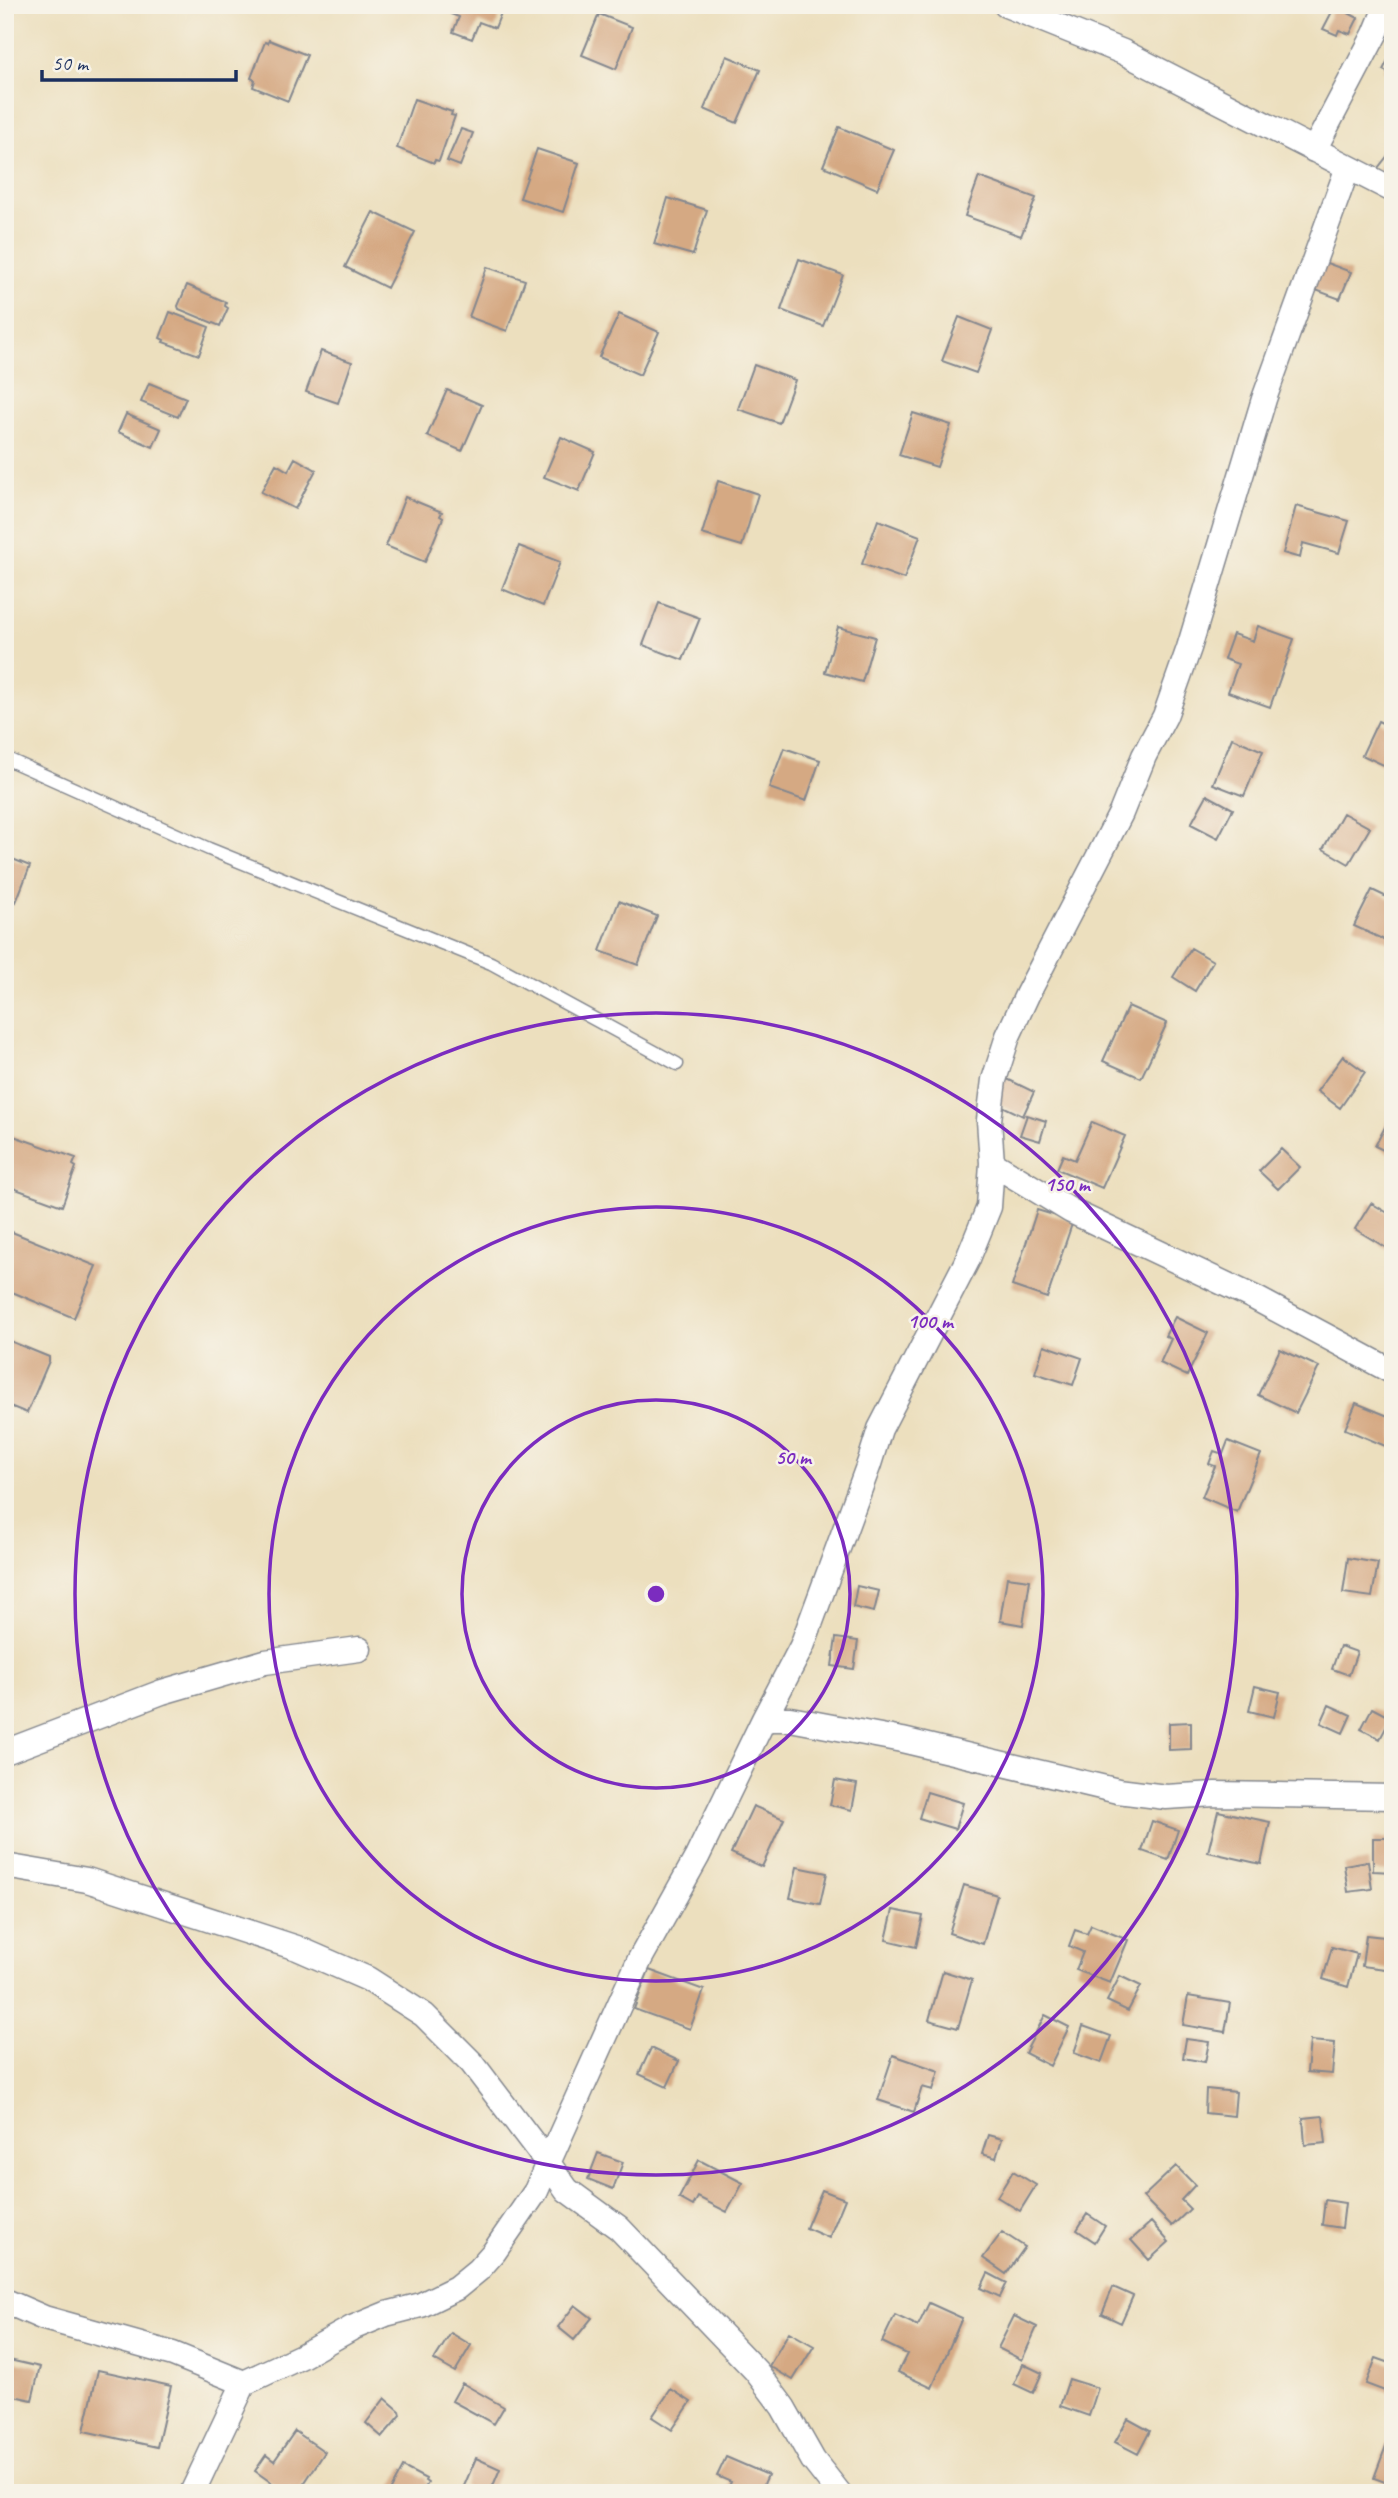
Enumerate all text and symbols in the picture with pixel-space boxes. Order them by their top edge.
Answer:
scale bar [42,38,236,82]
text: 50 m [52,50,90,76]
text: 150 m [1044,1171,1092,1197]
text: 100 m [907,1308,955,1334]
text: 50 m [775,1444,813,1470]
centre of rings [644,1582,668,1606]

